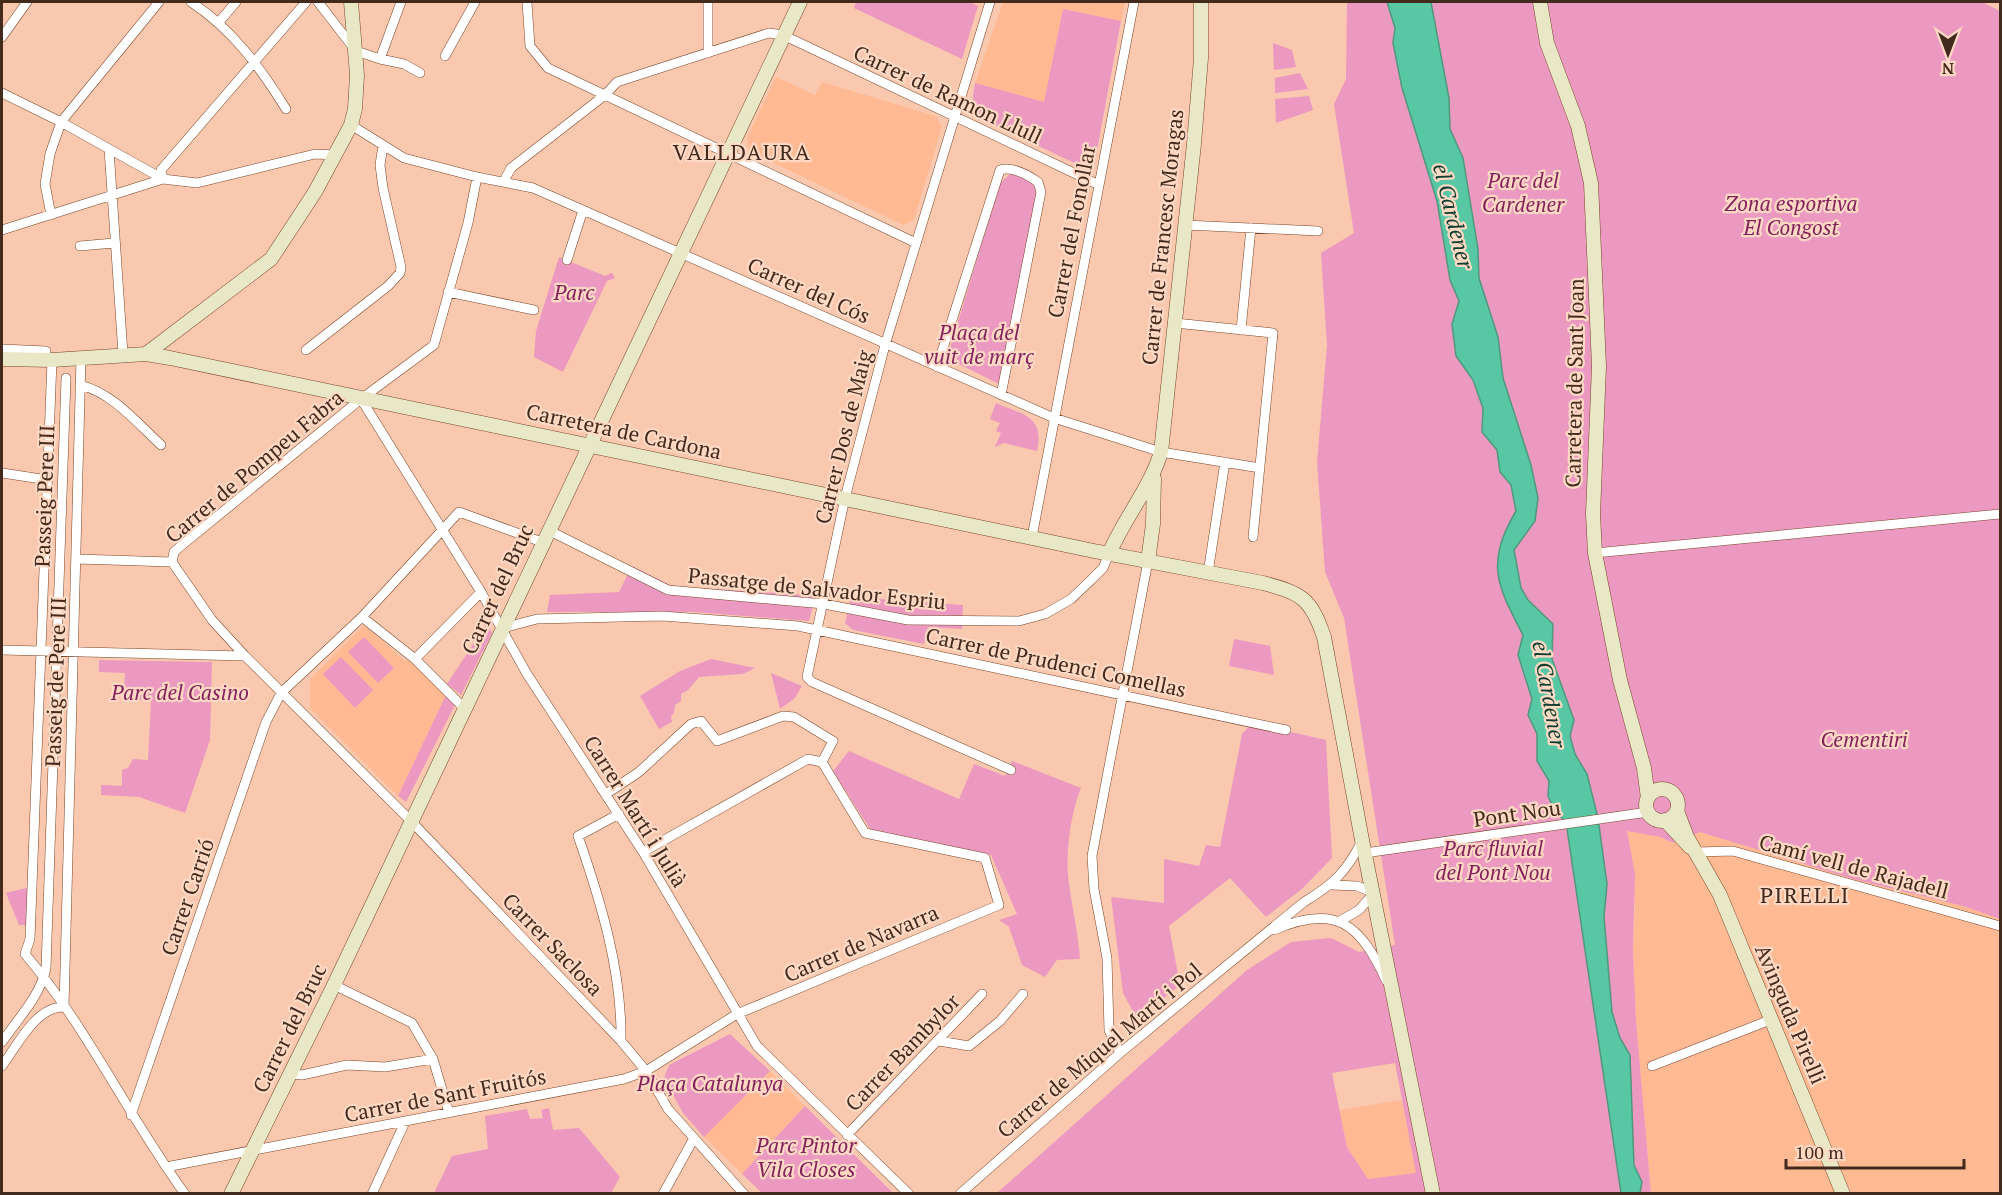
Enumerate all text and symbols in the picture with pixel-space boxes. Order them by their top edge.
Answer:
north arrow [1918,24,1978,84]
street label: Carrer de Ramon Llull [849,38,1047,150]
text: N [1942,58,1954,80]
street label: Carrer de Francesc Moragas [1135,108,1189,366]
district label: VALLDAURA [673,137,811,166]
street label: Carrer del Fonollar [1040,142,1102,320]
water label: el Cardener [1427,160,1481,273]
park label: Parc del Cardener [1482,166,1565,218]
park label: Zona esportiva El Congost [1724,189,1858,241]
street label: Carrer del Cós [743,250,875,330]
park label: Parc [553,278,595,306]
street label: Carretera de Sant Joan [1558,278,1590,488]
park label: Plaça del vuit de març [924,318,1035,370]
street label: Carrer Dos de Maig [808,346,878,527]
street label: Carrer de Pompeu Fabra [159,383,349,549]
street label: Carretera de Cardona [524,397,725,465]
street label: Passeig Pere III [28,424,60,568]
street label: Carrer del Bruc [455,519,539,659]
street label: Passatge de Salvador Espriu [687,561,947,615]
street label: Passeig de Pere III [38,597,72,767]
street label: Carrer de Prudenci Comellas [923,621,1189,703]
water label: el Cardener [1526,638,1574,751]
park label: Parc del Casino [110,678,249,706]
park label: Cementiri [1820,725,1908,753]
street label: Carrer Martí i Julià [578,730,694,893]
street label: Pont Nou [1472,793,1562,833]
street label: Camí vell de Rajadell [1756,827,1952,905]
park label: Parc fluvial del Pont Nou [1435,834,1551,886]
street label: Carrer Carrió [154,835,220,959]
district label: PIRELLI [1760,880,1850,909]
street label: Carrer Saclosa [497,886,610,1002]
street label: Carrer de Navarra [779,898,943,988]
street label: Avinguda Pirelli [1749,940,1833,1088]
street label: Carrer de Miquel Martí i Pol [991,956,1207,1144]
street label: Carrer del Bruc [246,959,332,1097]
street label: Carrer Bambylor [839,987,965,1117]
street label: Carrer de Sant Fruitós [342,1062,548,1128]
park label: Plaça Catalunya [636,1069,783,1097]
park label: Parc Pintor Vila Closes [755,1131,857,1183]
scale bar [1786,1132,1964,1170]
text: 100 m [1795,1140,1844,1164]

